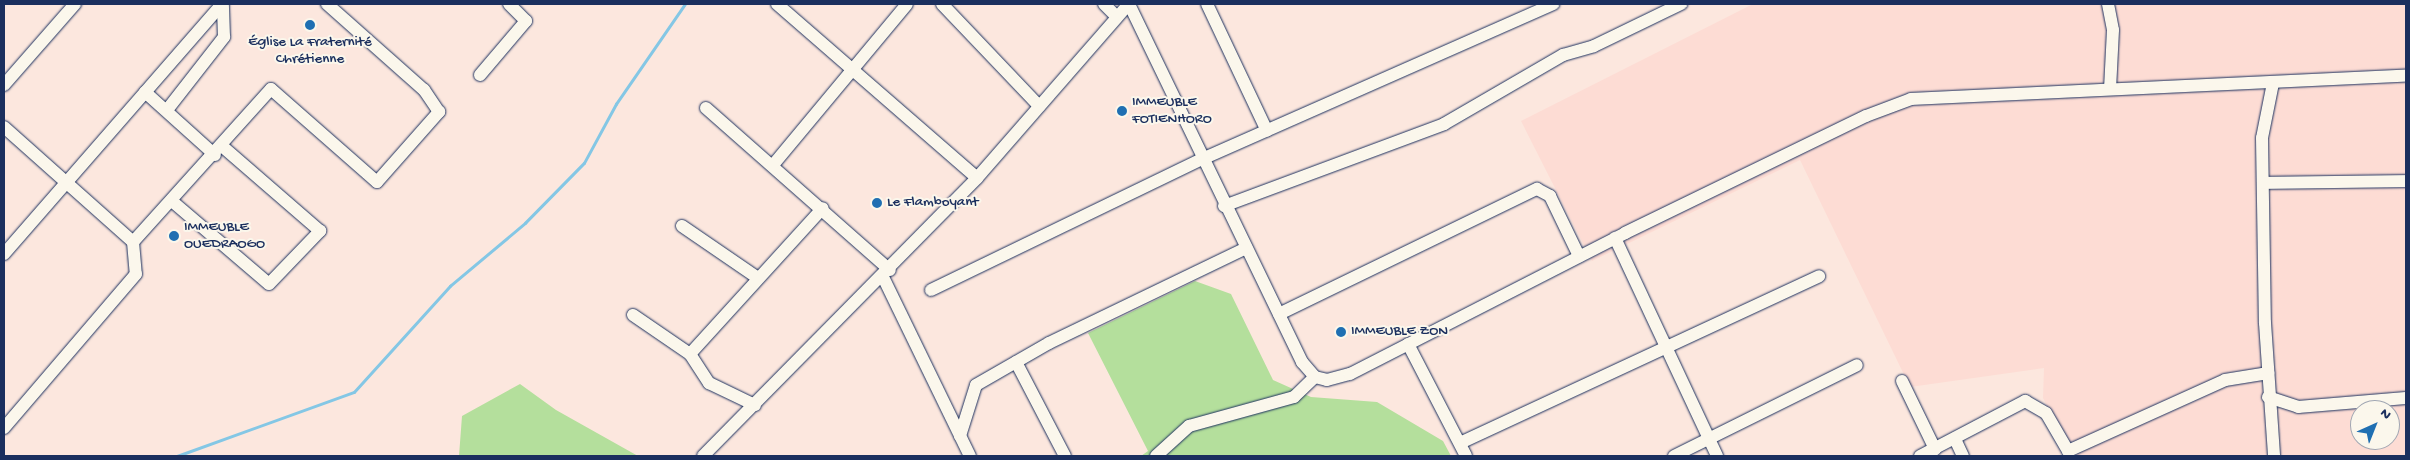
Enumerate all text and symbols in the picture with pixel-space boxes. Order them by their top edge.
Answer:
marker: Église La Fraternité Chrétienne [304,19,316,31]
place label: Église La Fraternité Chrétienne [248,33,372,68]
place label: IMMEUBLE FOTIENHORO [1132,93,1212,128]
marker: IMMEUBLE FOTIENHORO [1116,105,1128,117]
place label: Le Flamboyant [887,194,978,212]
marker: Le Flamboyant [871,197,883,209]
place label: IMMEUBLE OUEDRAOGO [184,218,265,253]
marker: IMMEUBLE OUEDRAOGO [168,230,180,242]
place label: IMMEUBLE ZON [1351,323,1448,341]
marker: IMMEUBLE ZON [1335,326,1347,338]
north arrow [2350,400,2400,450]
text: N [2376,405,2394,424]

